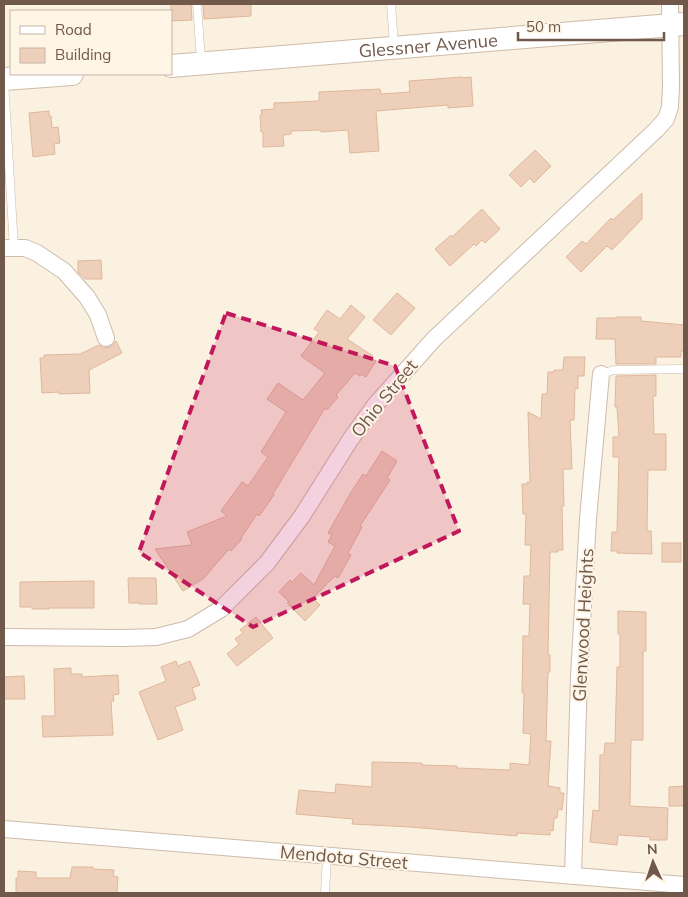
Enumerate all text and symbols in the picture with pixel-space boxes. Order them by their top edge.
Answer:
legend [10,10,172,75]
scale bar [518,10,664,42]
text: 50 m [526,17,561,36]
text: Road [55,20,92,39]
street label: Glessner Avenue [358,28,499,62]
text: Building [55,45,111,64]
street label: Ohio Street [346,354,422,442]
street label: Glenwood Heights [567,548,599,702]
north arrow [628,837,678,887]
street label: Mendota Street [279,840,409,874]
text: N [647,840,658,858]

